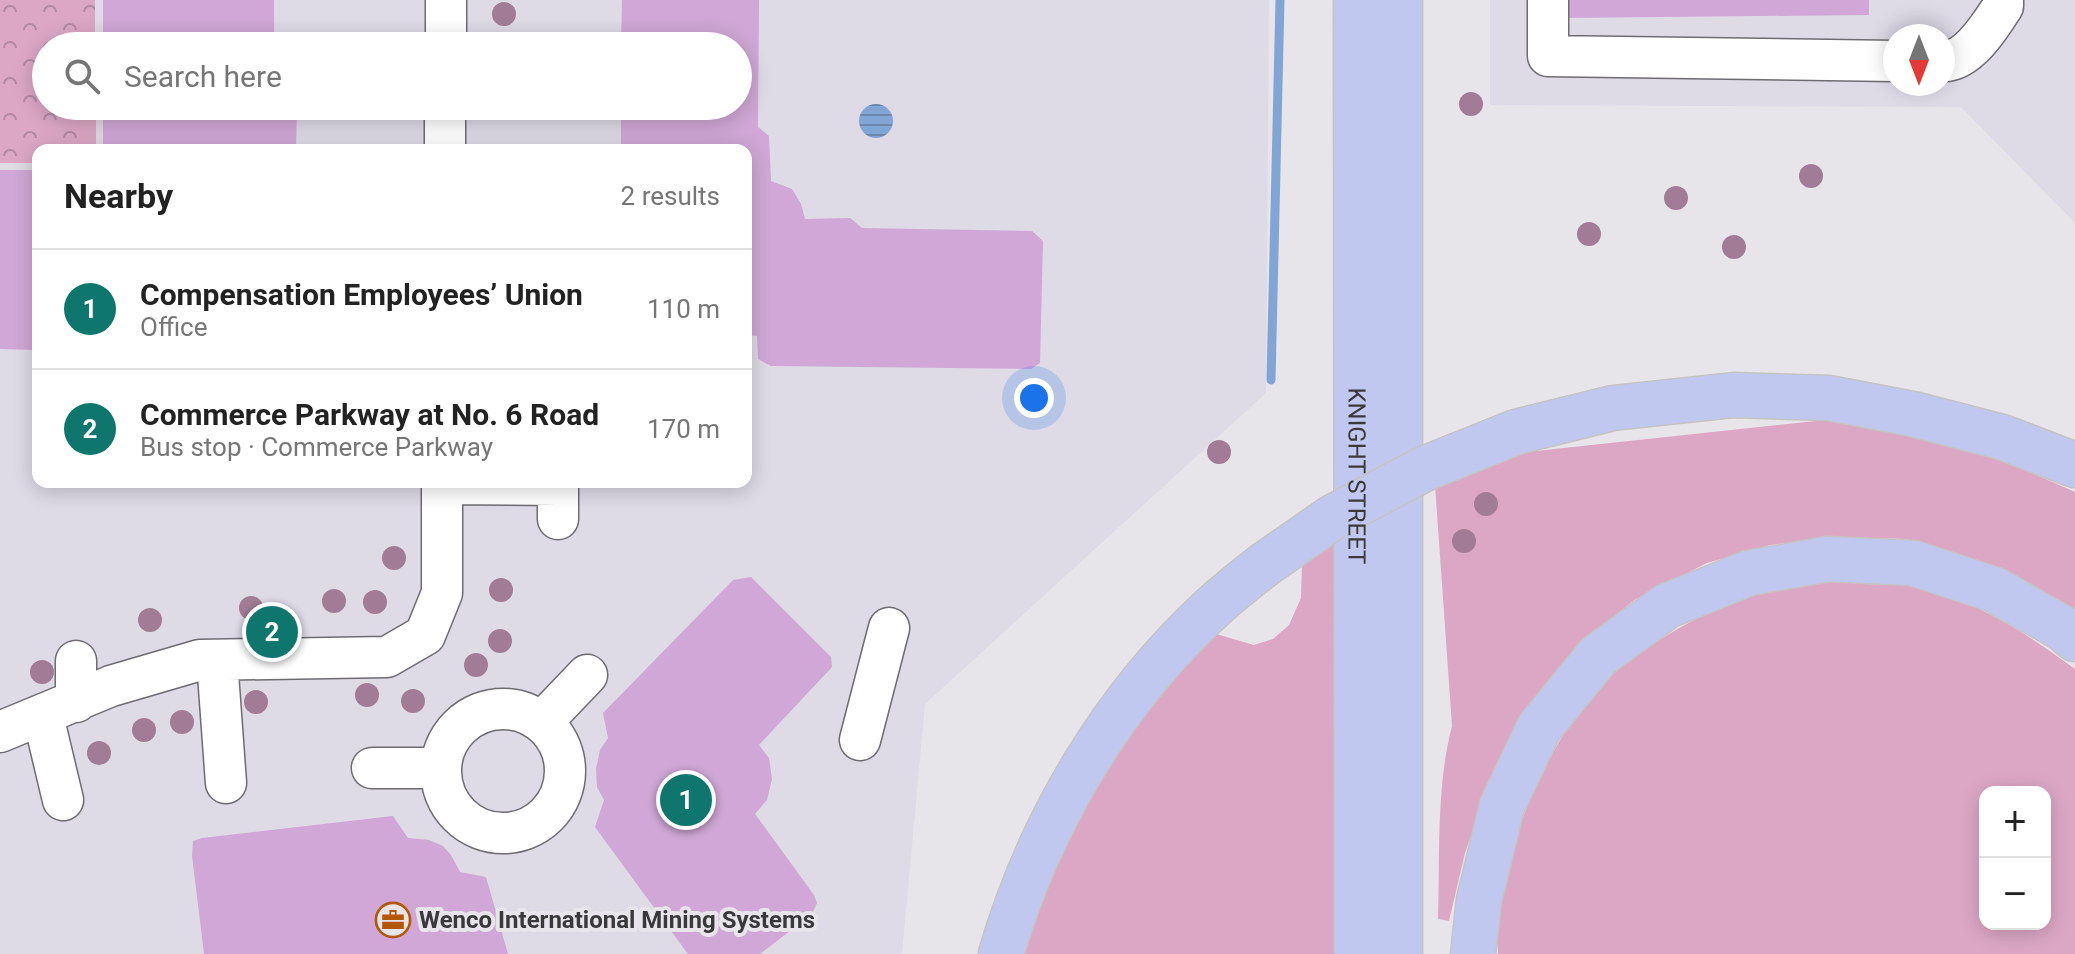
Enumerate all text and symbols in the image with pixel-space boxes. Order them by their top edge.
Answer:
north arrow [1883,24,1955,96]
search box [32,32,752,120]
icon: search [60,54,104,98]
text: Search here [124,59,282,94]
text: Nearby [64,176,173,216]
text: 2 results [621,181,720,211]
text: Compensation Employees’ Union [140,277,583,312]
text: 1 [83,294,97,324]
text: 110 m [647,294,720,324]
text: Office [140,312,207,342]
your location [1014,378,1054,418]
street label: KNIGHT STREET [1342,388,1371,564]
text: Commerce Parkway at No. 6 Road [140,397,599,432]
text: 2 [83,414,97,444]
text: 170 m [647,414,720,444]
text: Bus stop · Commerce Parkway [140,432,493,462]
pin: 2 [246,602,298,662]
pin: 1 [660,770,712,830]
map controls [1979,786,2051,930]
button: + [1979,786,2051,858]
button: − [1979,858,2051,930]
office icon: Wenco International Mining Systems [374,901,412,939]
place label: Wenco International Mining Systems [419,906,815,934]

